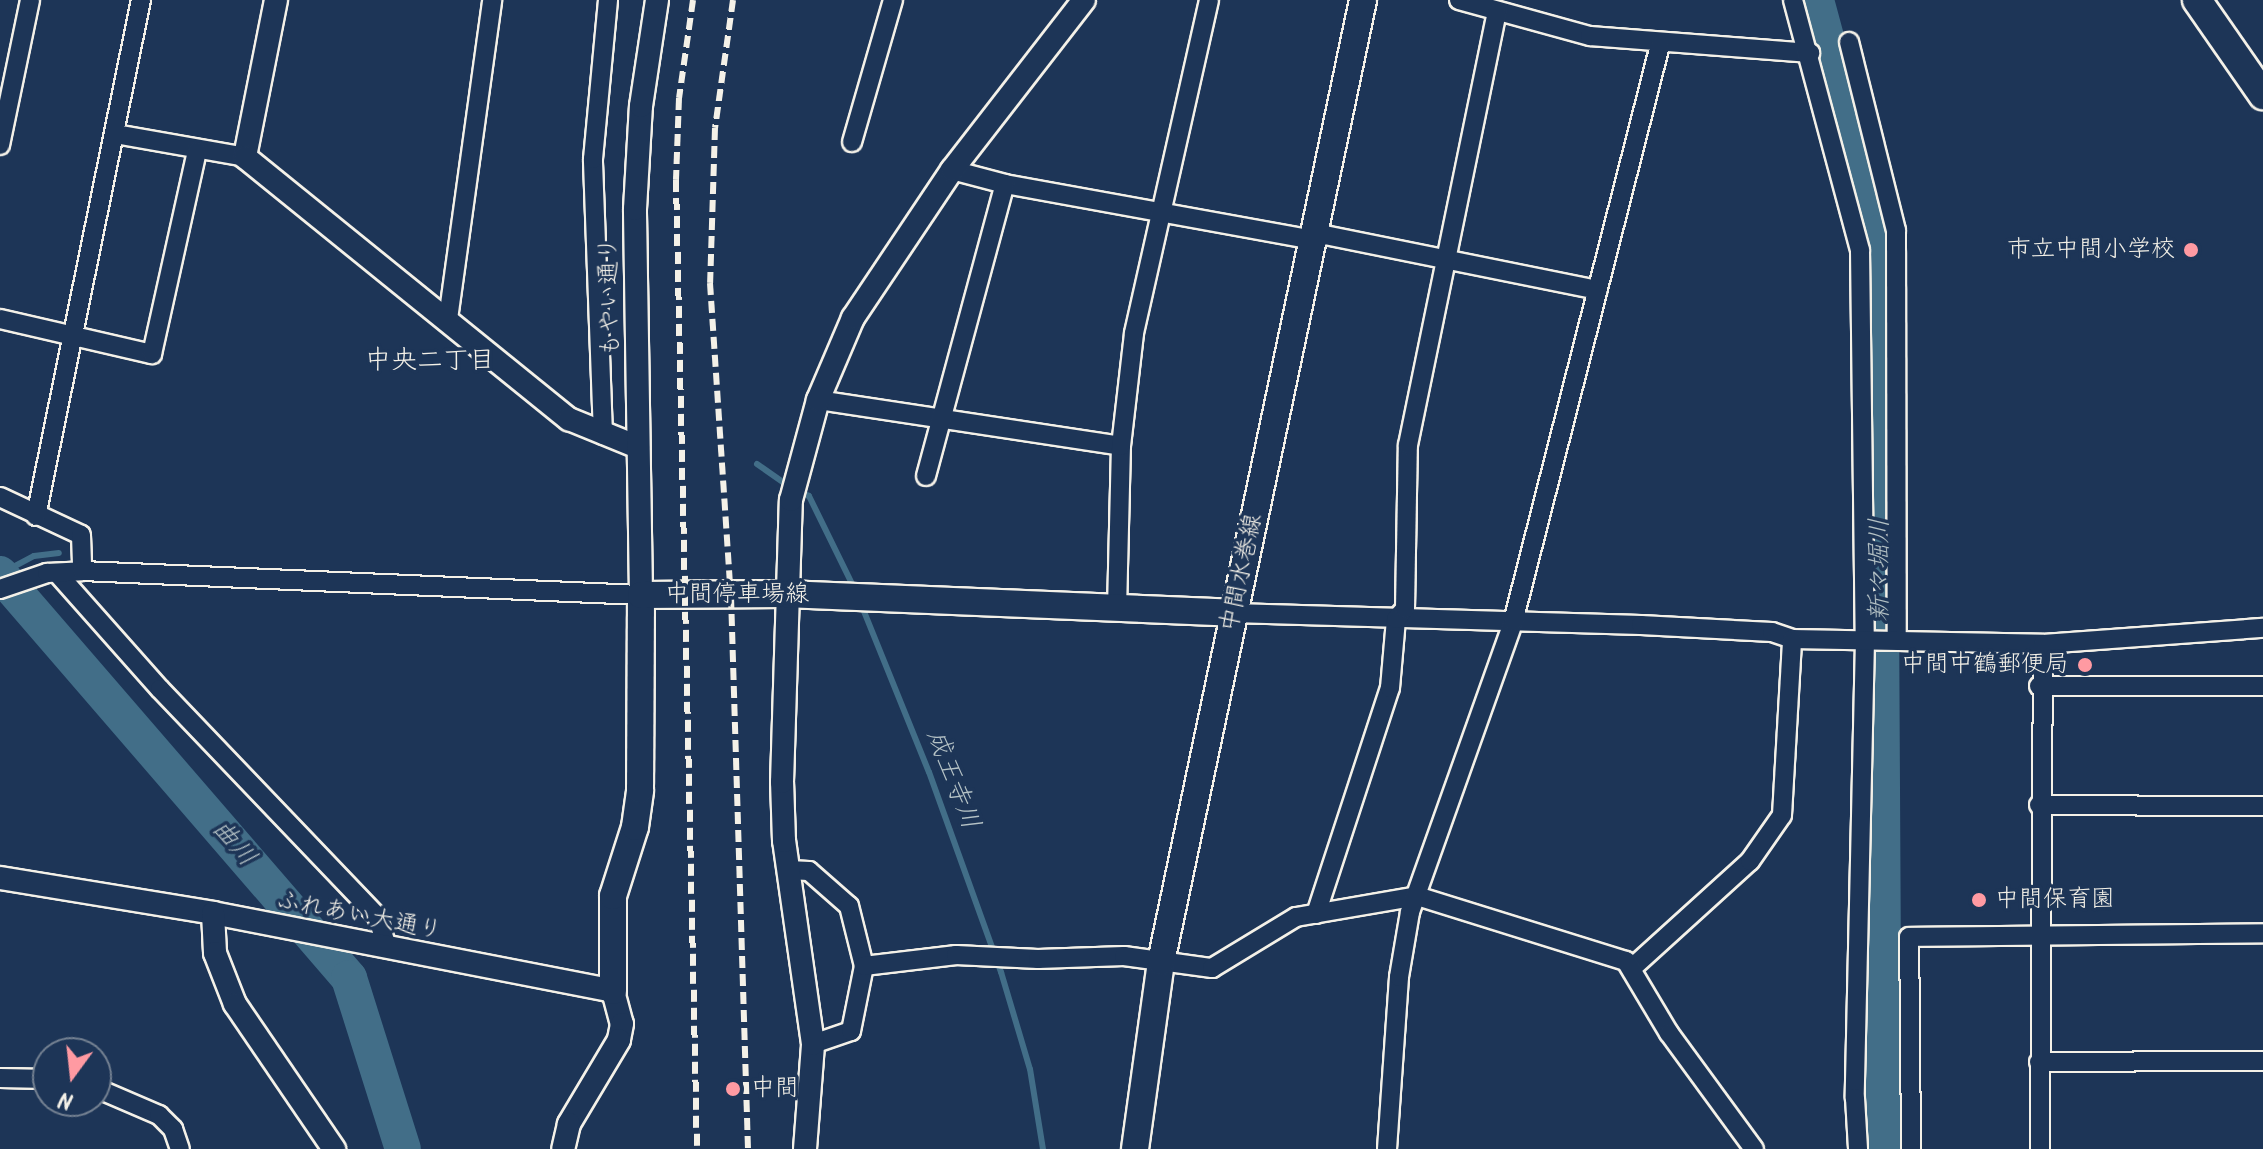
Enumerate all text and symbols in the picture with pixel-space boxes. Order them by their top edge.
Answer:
place label: 市立中間小学校 [2007,236,2175,264]
street label: もやい通り [595,237,625,357]
marker: 市立中間小学校 [2182,241,2200,259]
district label: 中央二丁目 [365,346,495,378]
street label: 中間水巻線 [1215,511,1269,635]
water label: 新々堀川 [1865,518,1897,622]
street label: 中間停車場線 [665,581,809,609]
place label: 中間中鶴郵便局 [1901,651,2069,679]
marker: 中間中鶴郵便局 [2076,656,2094,674]
water label: 成王寺川 [919,726,985,834]
water label: 曲川 [204,814,262,874]
street label: ふれあい大通り [274,886,444,946]
place label: 中間保育園 [1995,886,2115,914]
marker: 中間保育園 [1970,891,1988,909]
north arrow [32,1037,112,1117]
place label: 中間 [751,1075,799,1103]
marker: 中間 [722,1078,744,1100]
text: N [55,1080,77,1117]

